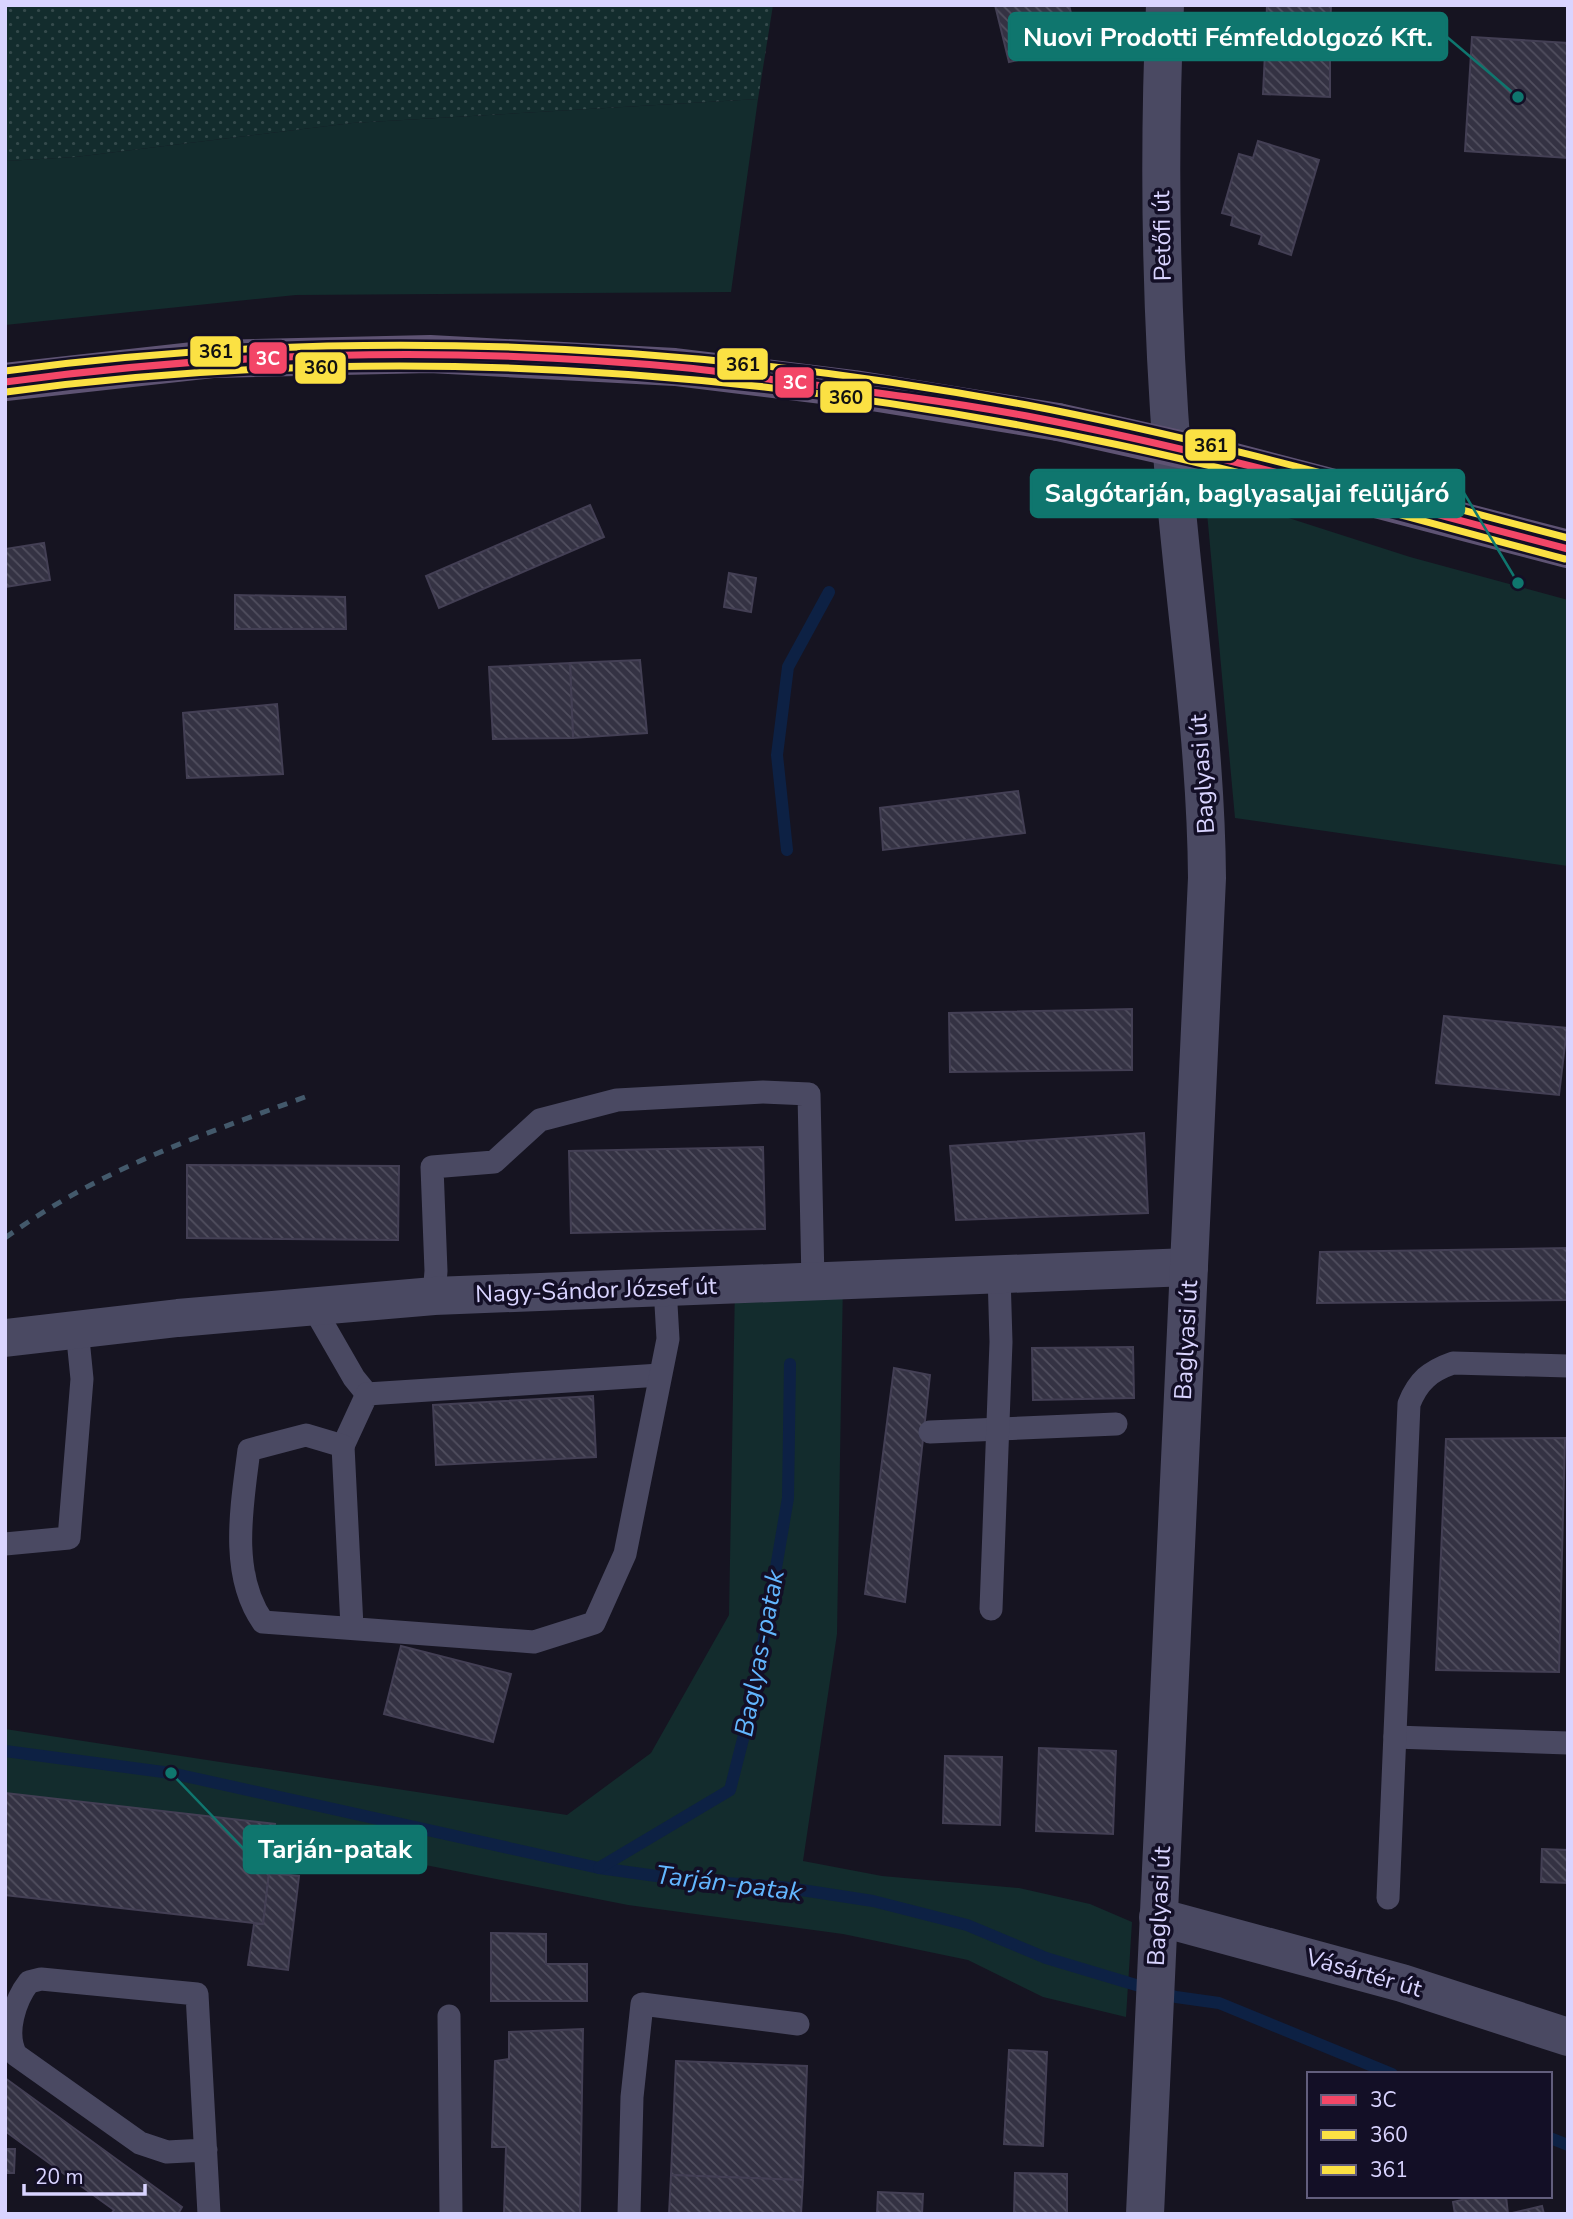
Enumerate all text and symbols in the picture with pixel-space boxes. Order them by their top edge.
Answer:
callout: Nuovi Prodotti Fémfeldolgozó Kft. [1009,13,1447,60]
text: Nuovi Prodotti Fémfeldolgozó Kft. [1023,20,1433,55]
street label: Petőfi út [1145,190,1179,281]
line badge: 361 [189,335,242,368]
text: 361 [199,339,233,365]
line badge: 3C [248,341,288,375]
text: 3C [256,346,280,372]
line badge: 361 [716,347,769,381]
line badge: 360 [294,351,347,385]
text: 361 [726,352,760,378]
text: 360 [304,355,338,381]
line badge: 3C [774,366,815,399]
text: 3C [783,370,807,396]
line badge: 360 [819,380,873,414]
text: 360 [829,385,863,411]
line badge: 361 [1184,428,1237,462]
text: 361 [1194,433,1228,459]
callout: Salgótarján, baglyasaljai felüljáró [1031,470,1464,517]
text: Salgótarján, baglyasaljai felüljáró [1044,476,1450,511]
street label: Baglyasi út [1182,713,1222,835]
street label: Nagy-Sándor József út [475,1270,718,1310]
street label: Baglyasi út [1167,1279,1205,1401]
water label: Baglyas-patak [726,1566,793,1739]
callout: Tarján-patak [244,1826,426,1873]
text: Tarján-patak [258,1832,413,1867]
street label: Baglyasi út [1140,1845,1178,1967]
water label: Tarján-patak [654,1857,805,1910]
street label: Vásártér út [1301,1941,1426,2005]
legend [1307,2072,1552,2198]
text: 3C [1370,2086,1397,2114]
text: 360 [1370,2121,1408,2149]
scale bar [24,2152,145,2196]
text: 361 [1370,2156,1408,2184]
text: 20 m [35,2163,84,2191]

